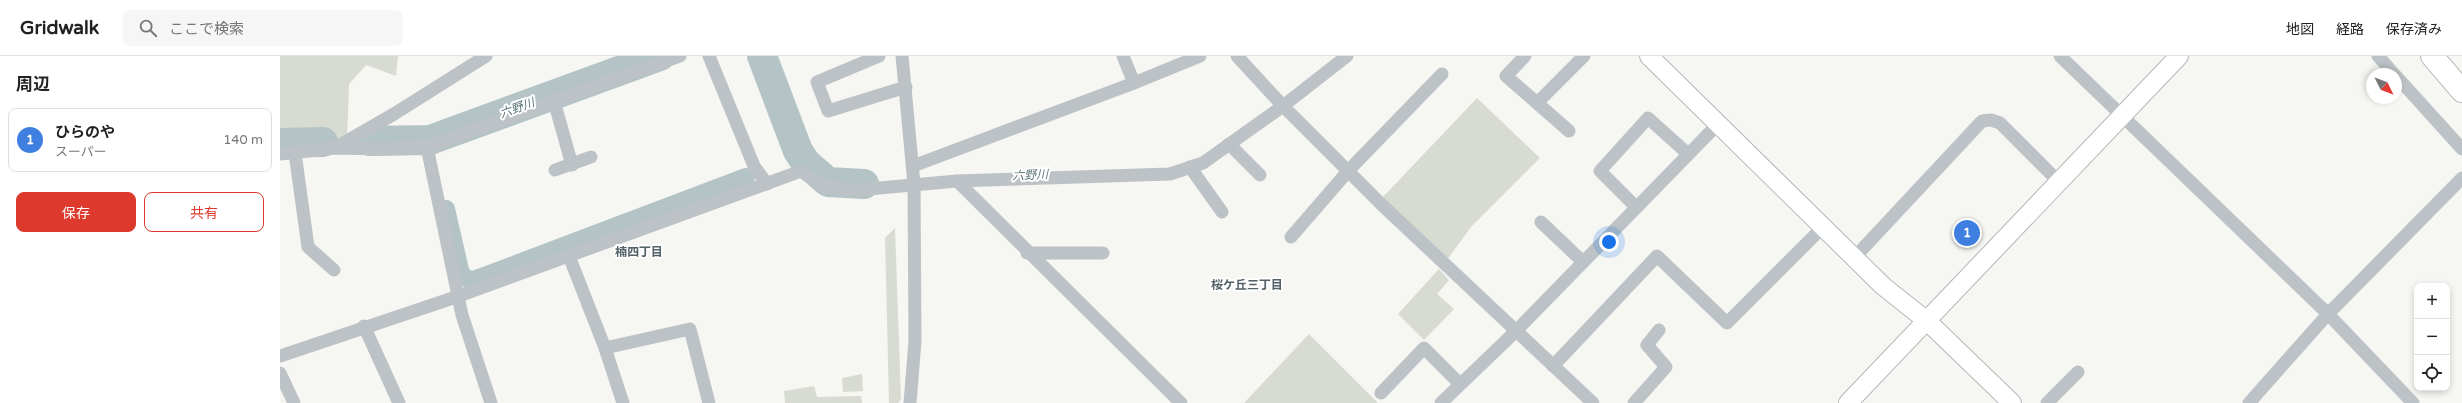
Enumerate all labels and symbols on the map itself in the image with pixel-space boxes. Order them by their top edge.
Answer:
north arrow [2366,68,2402,104]
water label: 六野川 [498,95,538,121]
water label: 六野川 [1012,167,1050,183]
pin: 1 [1954,218,1980,248]
your location [1599,232,1619,252]
district label: 楠四丁目 [615,245,663,259]
district label: 桜ケ丘三丁目 [1211,278,1283,292]

